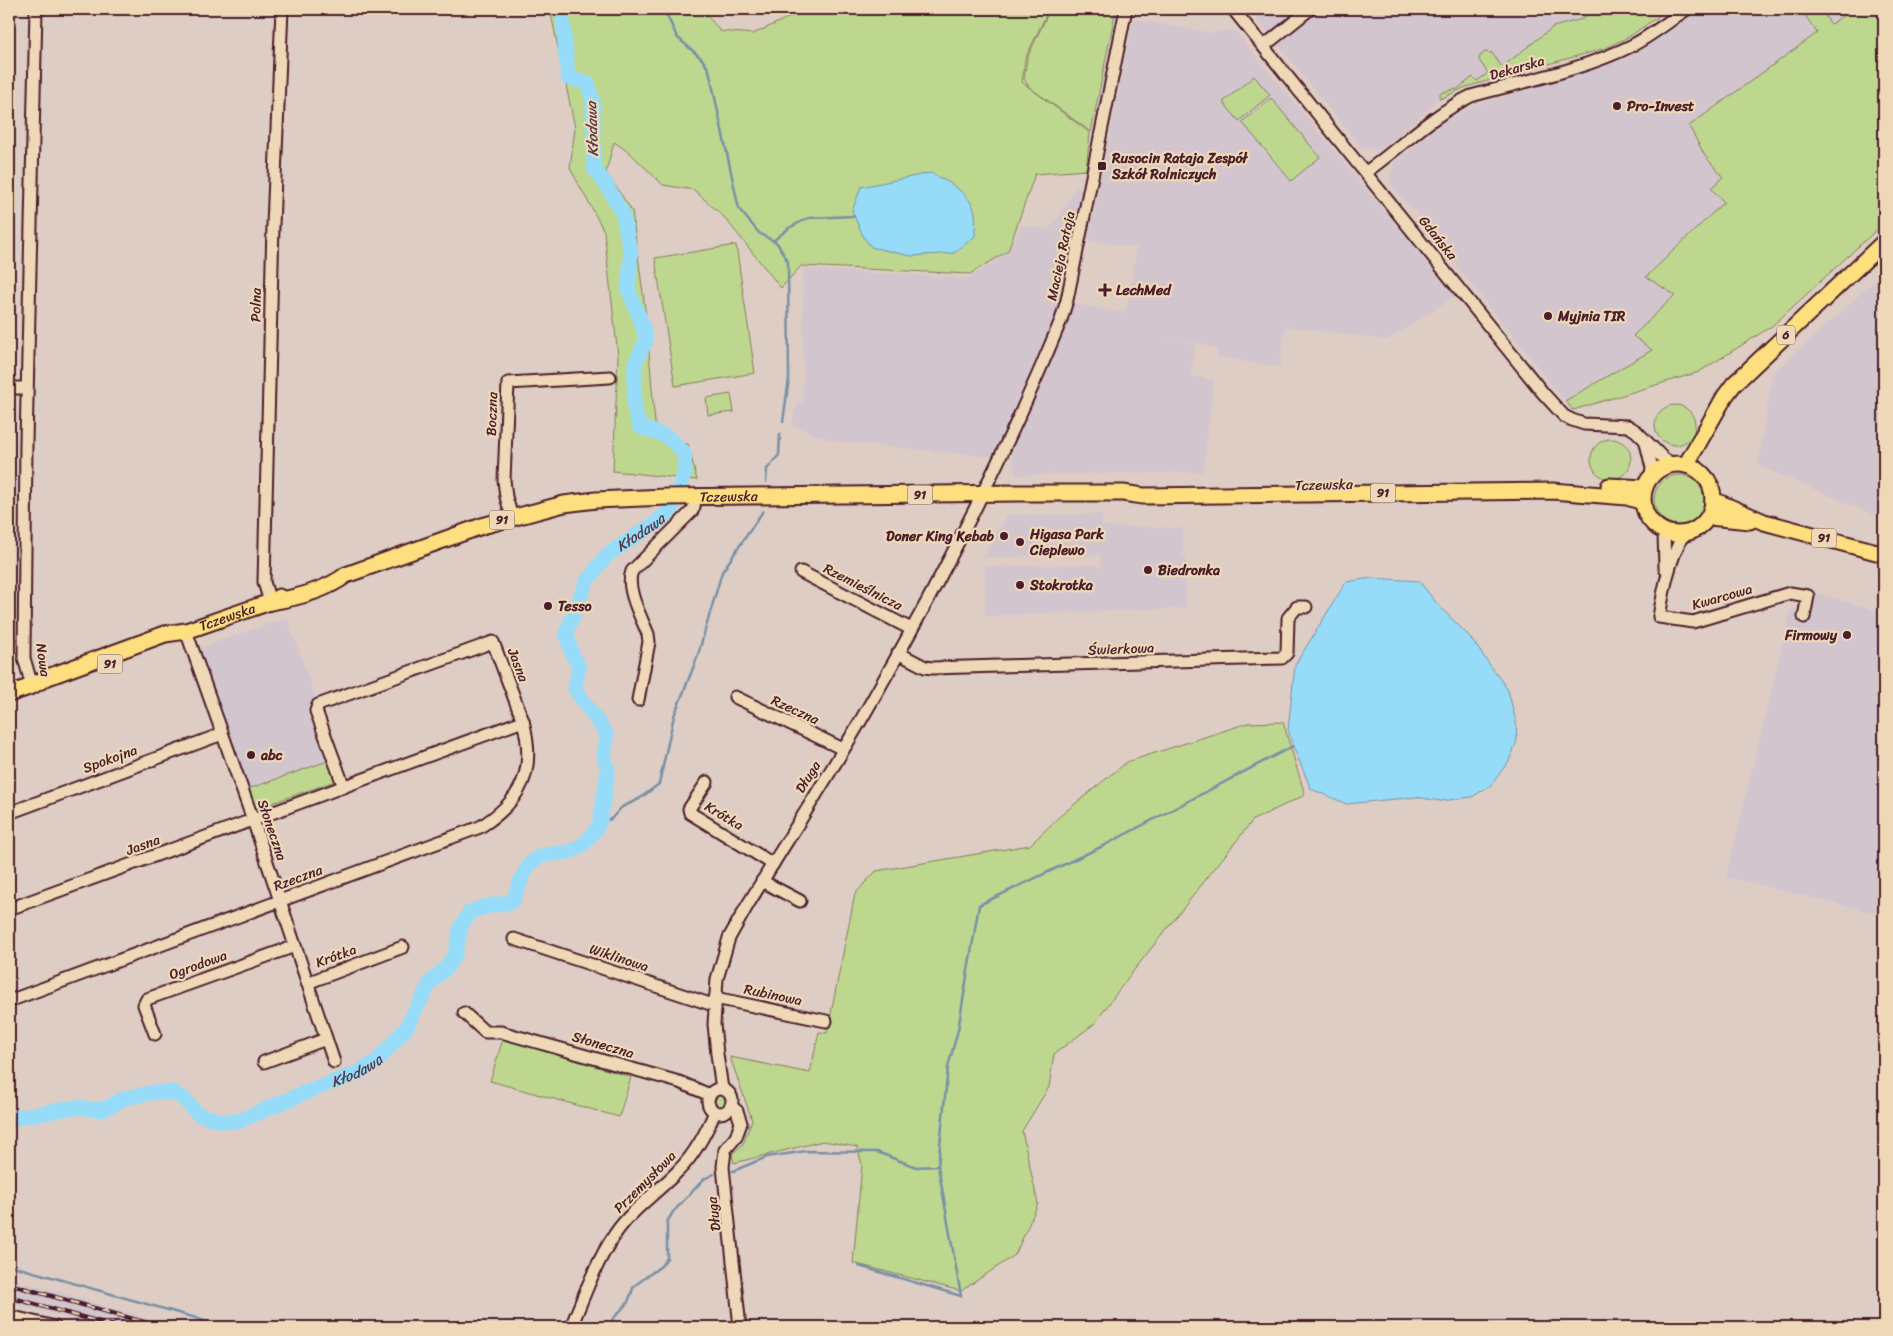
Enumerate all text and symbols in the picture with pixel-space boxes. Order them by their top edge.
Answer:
street label: Dekarska [1487,48,1547,88]
place label: Pro-Invest [1627,94,1695,119]
water label: Kłodawa [578,100,606,157]
marker: Pro-Invest [1611,100,1623,112]
place label: Rusocin Rataja Zespół Szkół Rolniczych [1111,146,1249,187]
marker: Rusocin Rataja Zespół Szkół Rolniczych [1096,160,1108,172]
street label: Macieja Rataja [1039,209,1083,303]
street label: Gdańska [1412,210,1465,267]
place label: LechMed [1116,278,1172,303]
marker: LechMed [1098,283,1112,297]
street label: Polna [243,287,269,322]
place label: Myjnia TIR [1557,304,1626,329]
marker: Myjnia TIR [1542,310,1554,322]
road number: 6 [1777,326,1795,344]
street label: Boczna [479,391,505,437]
street label: Tczewska [1295,472,1354,498]
street label: Tczewska [700,483,759,509]
road number: 91 [1370,483,1396,502]
road number: 91 [908,486,932,504]
water label: Kłodawa [611,506,672,559]
road number: 91 [490,510,514,530]
place label: Higasa Park Cieplewo [1029,522,1104,563]
place label: Doner King Kebab [886,524,995,549]
road number: 91 [1812,528,1836,548]
marker: Doner King Kebab [998,530,1010,542]
marker: Higasa Park Cieplewo [1014,536,1026,548]
street label: Rzemieślnicza [819,556,908,618]
place label: Biedronka [1158,558,1220,583]
marker: Biedronka [1142,564,1154,576]
place label: Stokrotka [1029,573,1094,598]
street label: Kwarcowa [1689,576,1755,618]
marker: Stokrotka [1014,579,1026,591]
place label: Tesso [558,594,593,619]
street label: Tczewska [196,595,259,638]
marker: Tesso [542,600,554,612]
place label: Firmowy [1784,623,1838,648]
marker: Firmowy [1841,629,1853,641]
street label: Świerkowa [1087,635,1155,663]
street label: Nowa [28,642,58,679]
street label: Jasna [500,643,536,687]
road number: 91 [98,654,122,674]
street label: Rzeczna [767,688,824,732]
street label: Spokojna [79,738,141,780]
place label: abc [260,743,283,768]
marker: abc [245,749,257,761]
street label: Długa [788,755,828,798]
street label: Krótka [700,794,748,838]
street label: Słoneczna [250,796,294,864]
street label: Jasna [122,827,164,863]
street label: Rzeczna [270,857,327,898]
street label: Krótka [312,937,360,975]
street label: Wiklinowa [586,937,652,979]
street label: Ogrodowa [165,943,231,987]
street label: Rubinowa [742,977,804,1013]
street label: Słoneczna [569,1024,637,1066]
water label: Kłodawa [327,1048,391,1095]
street label: Przemysłowa [608,1145,682,1219]
street label: Długa [699,1194,729,1233]

